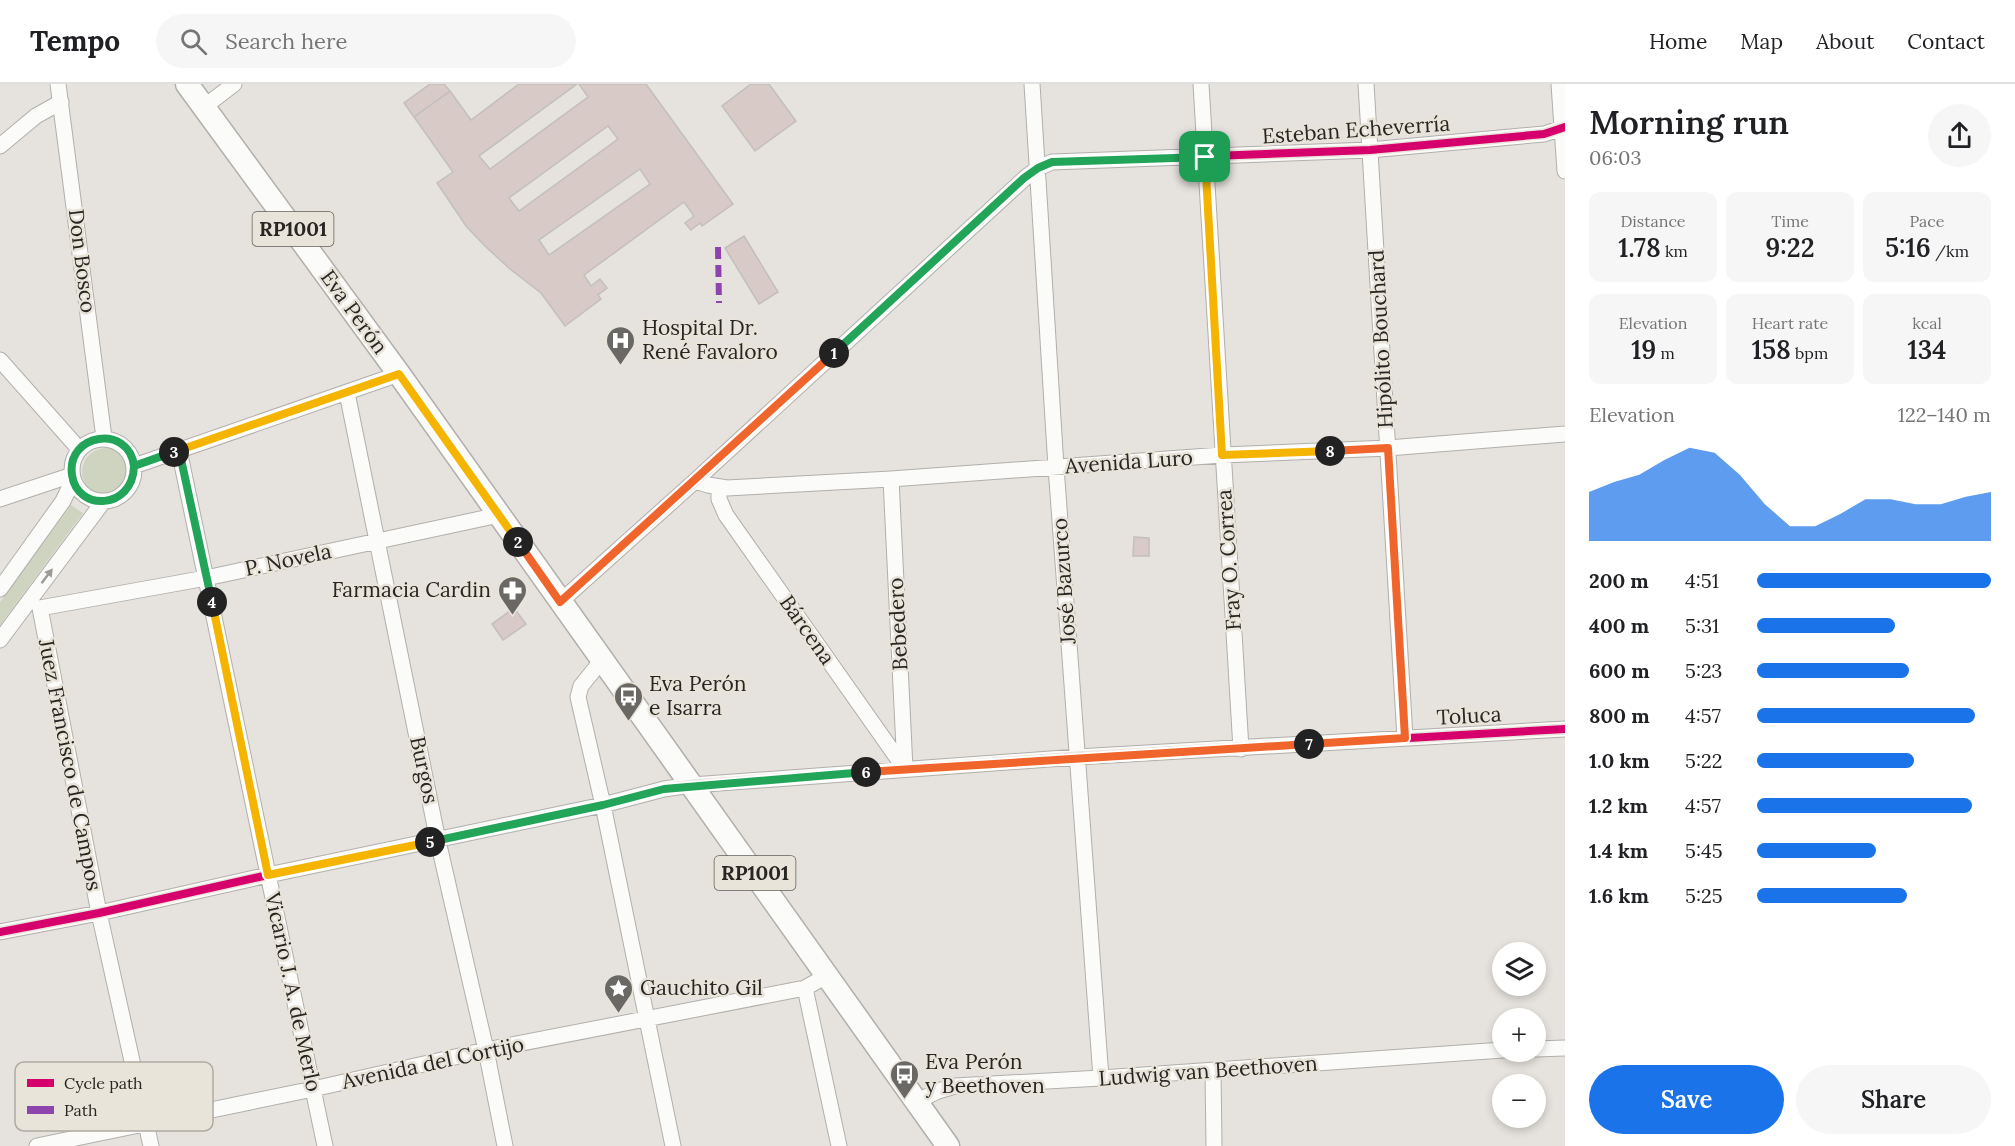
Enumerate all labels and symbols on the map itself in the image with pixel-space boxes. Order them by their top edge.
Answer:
street label: Esteban Echeverría [1261,109,1451,150]
pin [1179,131,1230,182]
street label: Don Bosco [63,207,102,315]
road number: RP1001 [252,212,334,246]
street label: Hipólito Bouchard [1362,249,1399,429]
street label: Eva Perón [315,264,394,359]
place label: Hospital Dr. René Favaloro [642,314,778,365]
hospital icon: Hospital Dr. René Favaloro [605,324,637,366]
pin: 1 [819,338,849,368]
pin: 8 [1315,436,1345,466]
pin: 3 [159,437,189,467]
street label: Avenida Luro [1063,444,1194,480]
street label: Fray O. Correa [1210,488,1247,632]
street label: José Bazurco [1046,517,1081,646]
pin: 2 [503,527,533,557]
street label: P. Novela [242,537,334,582]
one-way arrow [41,569,53,585]
pharmacy icon: Farmacia Cardin [496,574,528,616]
place label: Farmacia Cardin [332,576,491,603]
street label: Bebedero [882,577,913,671]
pin: 4 [197,587,227,617]
street label: Bárcena [774,590,841,670]
street label: Juez Francisco de Campos [33,636,108,893]
place label: Eva Perón e Isarra [649,670,747,721]
bus stop icon: Eva Perón e Isarra [612,680,644,722]
street label: Toluca [1436,700,1502,731]
pin: 7 [1294,729,1324,759]
street label: Burgos [404,734,445,806]
pin: 6 [851,757,881,787]
pin: 5 [415,827,445,857]
road number: RP1001 [714,856,795,890]
street label: Vicario J. A. de Merlo [259,889,328,1094]
place icon: Gauchito Gil [603,972,635,1014]
place label: Gauchito Gil [640,974,763,1001]
street label: Avenida del Cortijo [338,1030,526,1095]
place label: Eva Perón y Beethoven [925,1048,1045,1099]
street label: Ludwig van Beethoven [1098,1049,1319,1092]
bus stop icon: Eva Perón y Beethoven [888,1058,920,1100]
legend [15,1062,213,1131]
text: Cycle path [64,1073,143,1093]
text: Path [64,1100,98,1120]

